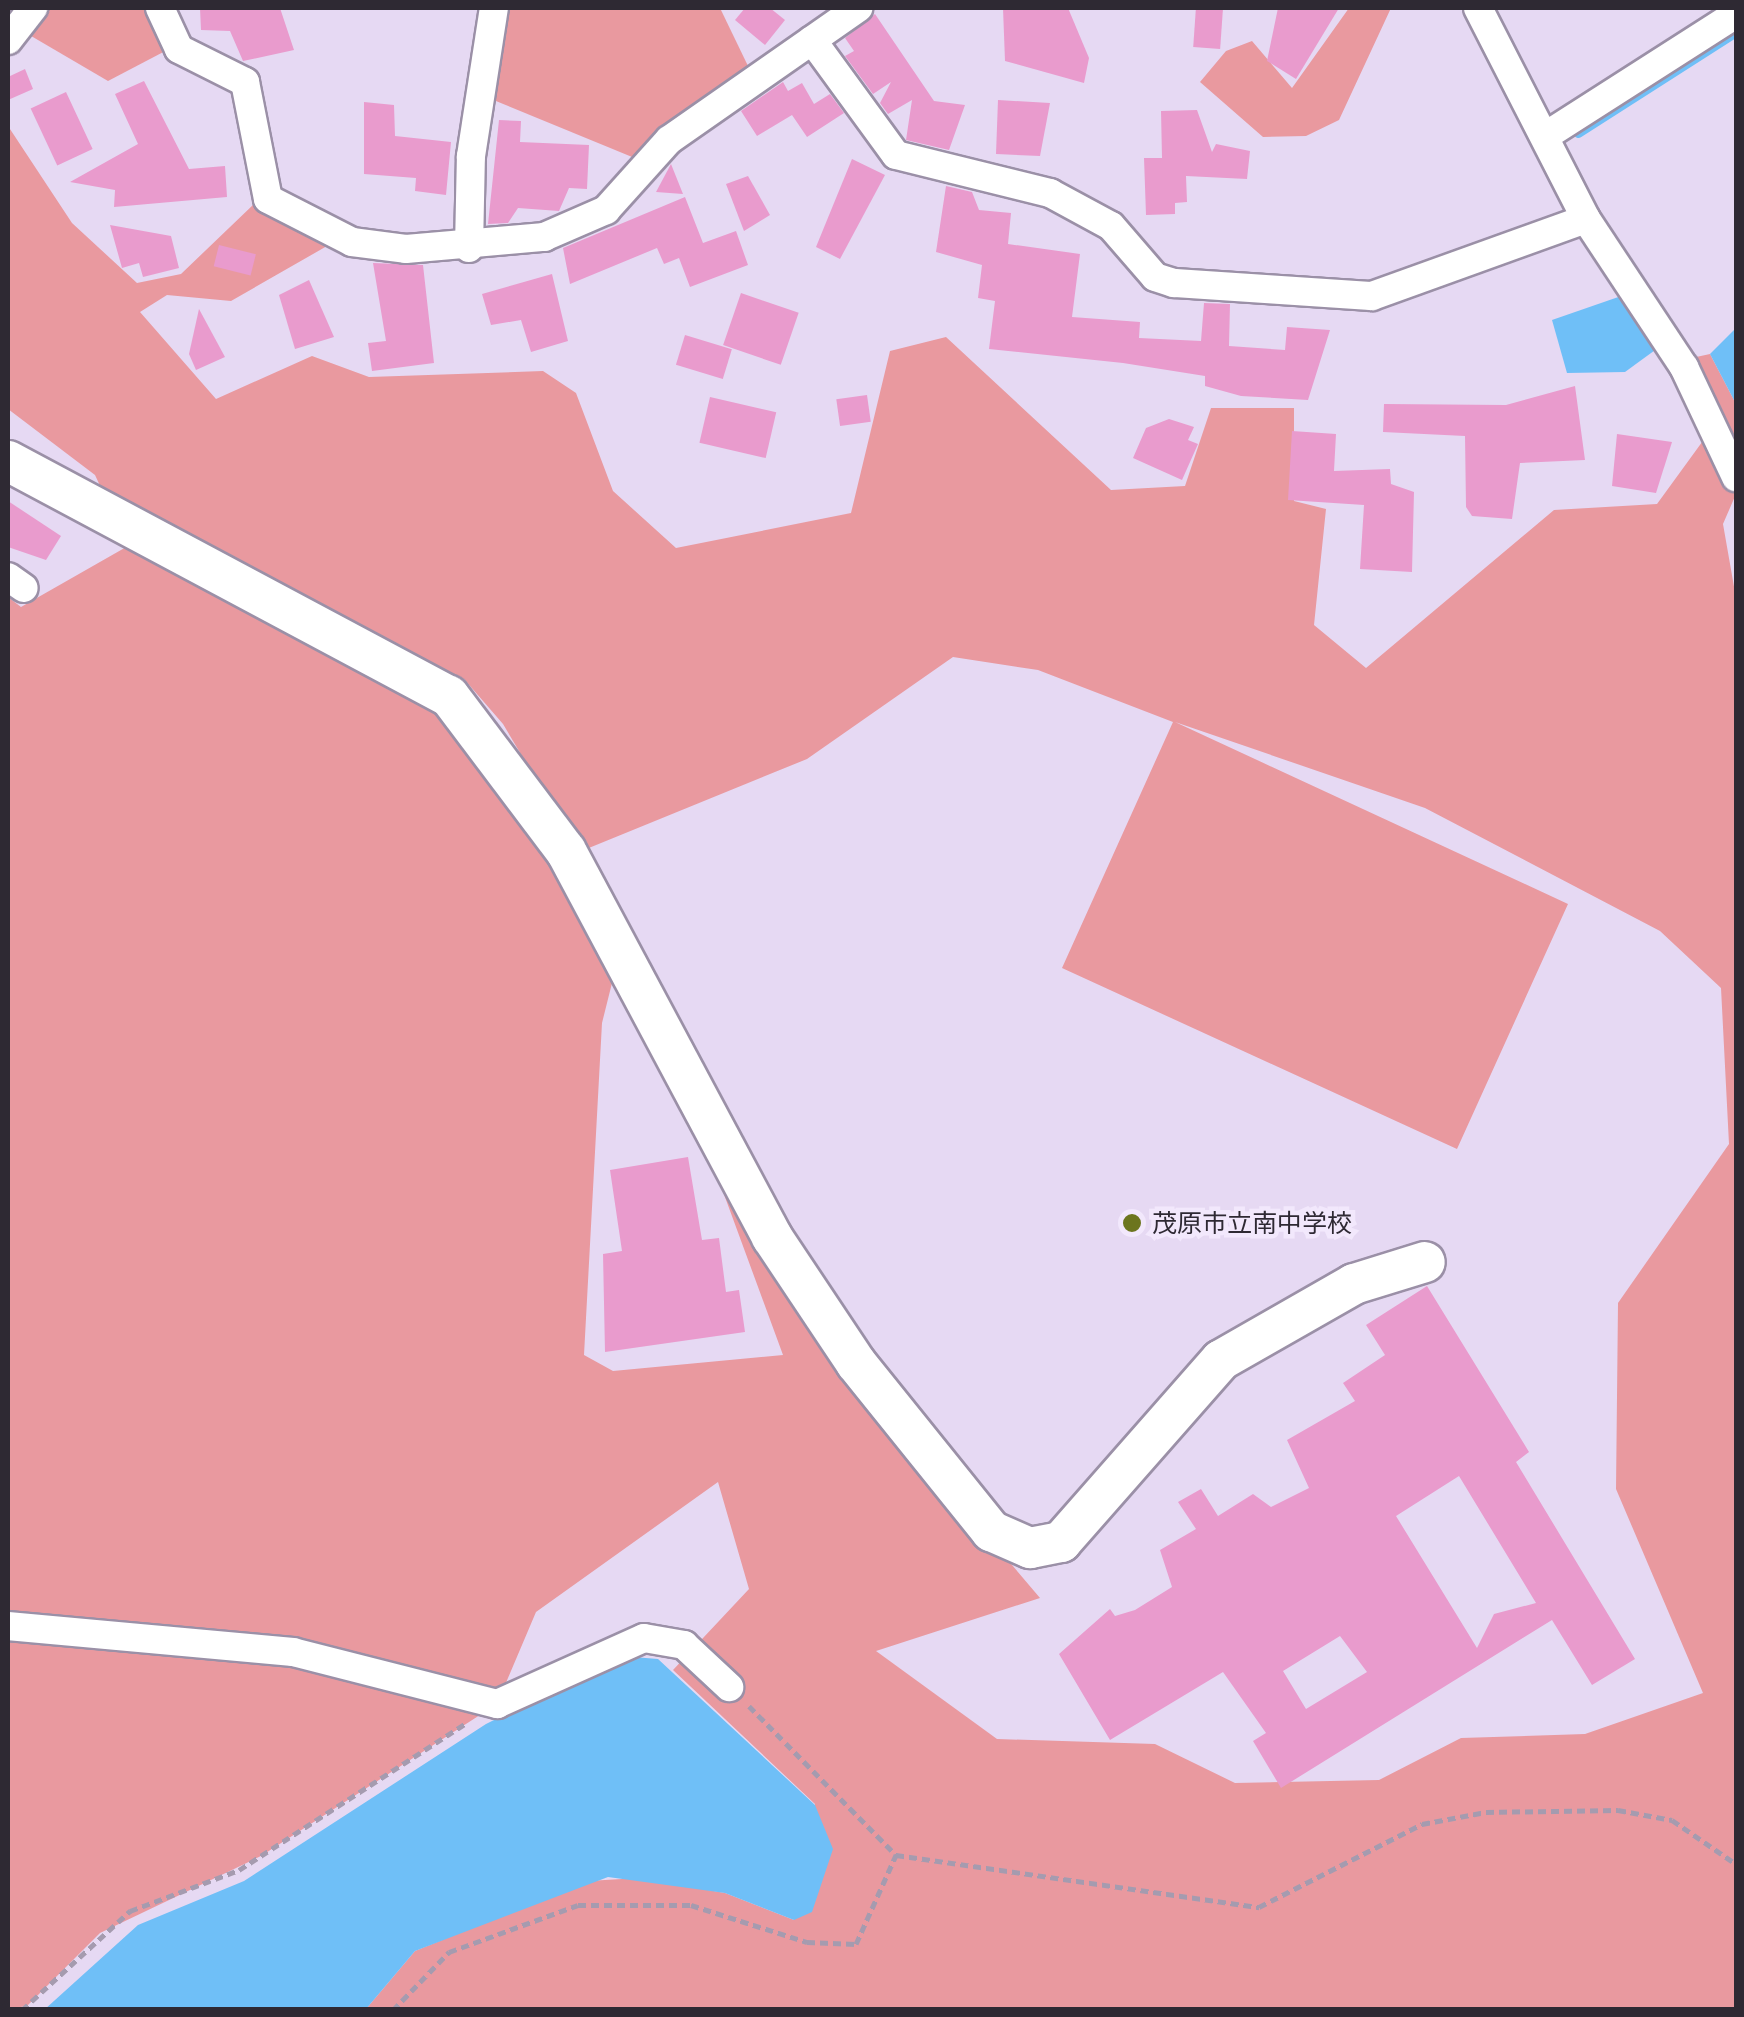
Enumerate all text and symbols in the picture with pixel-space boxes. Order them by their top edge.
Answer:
place label: 茂原市立南中学校 [1152,1208,1352,1238]
marker: 茂原市立南中学校 [1121,1212,1143,1234]

